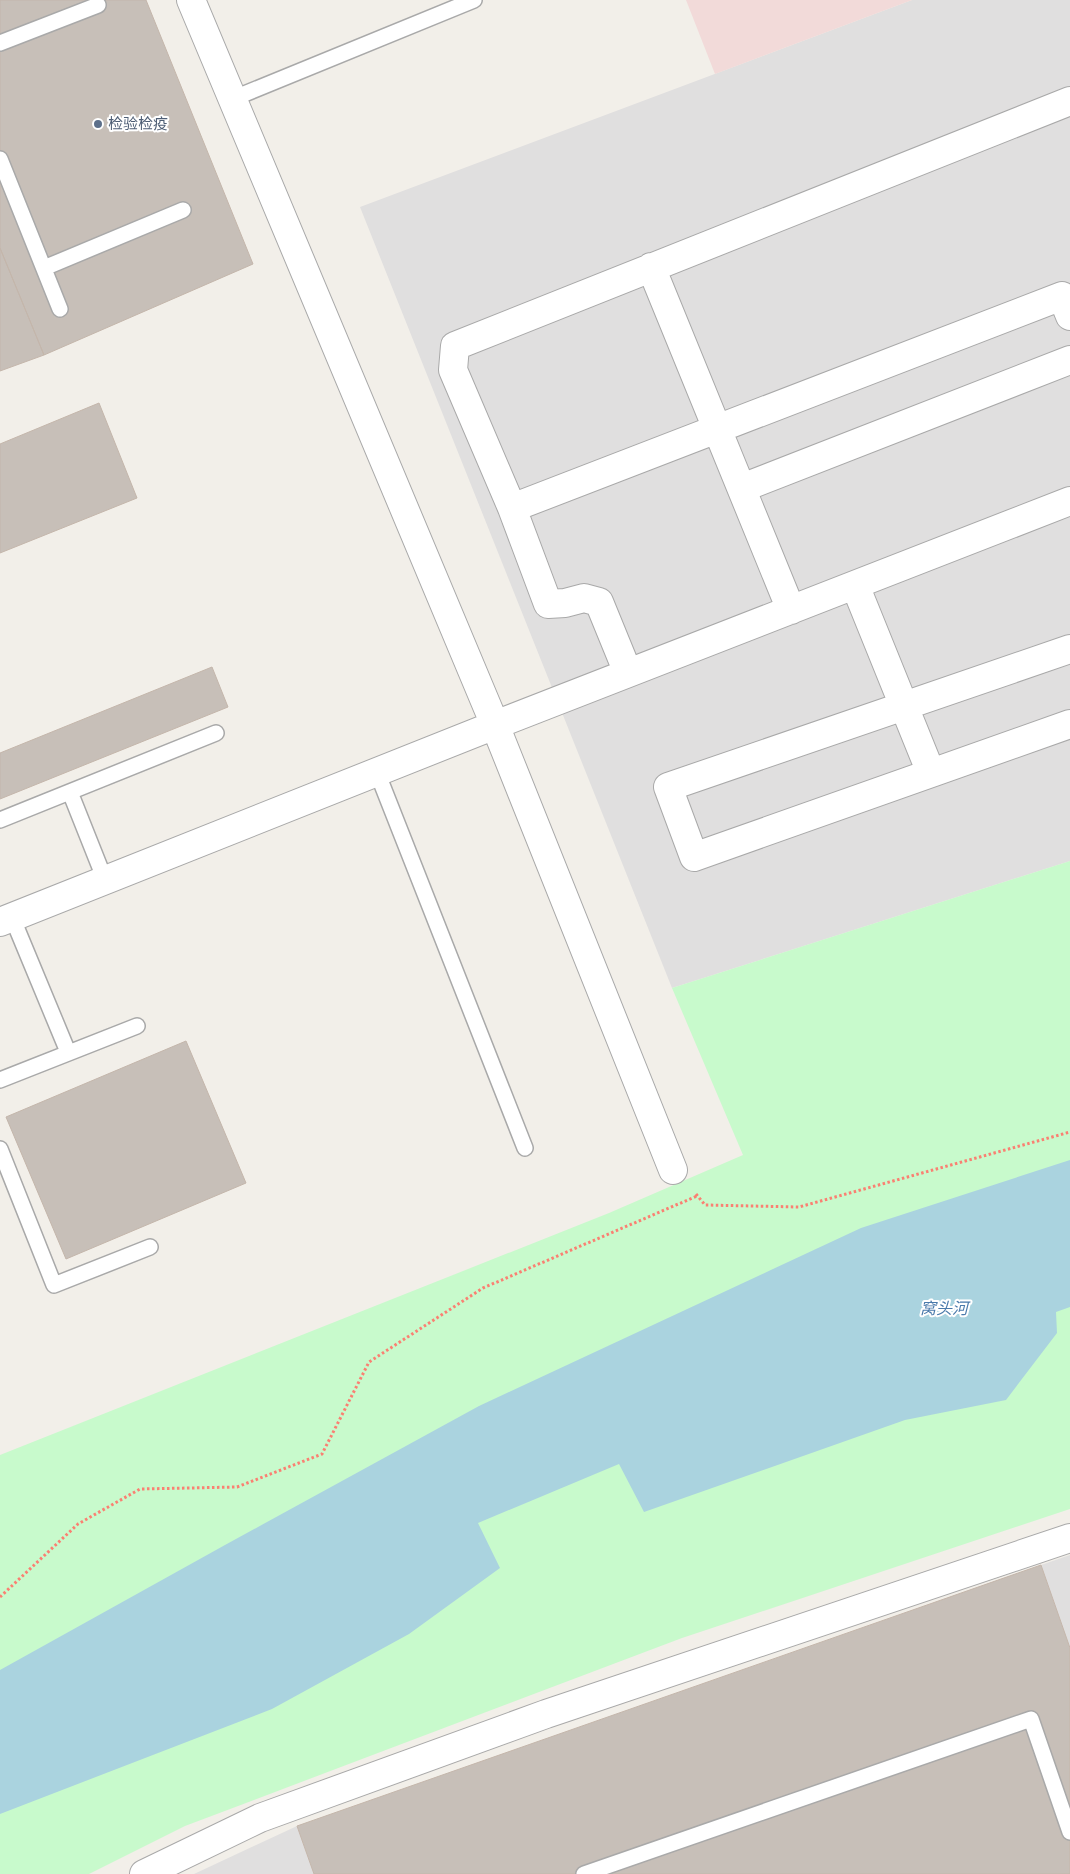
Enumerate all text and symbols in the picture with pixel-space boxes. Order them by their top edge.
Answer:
place label: 检验检疫 [108,114,168,134]
marker: 检验检疫 [92,118,104,130]
water label: 窝头河 [920,1298,971,1320]

